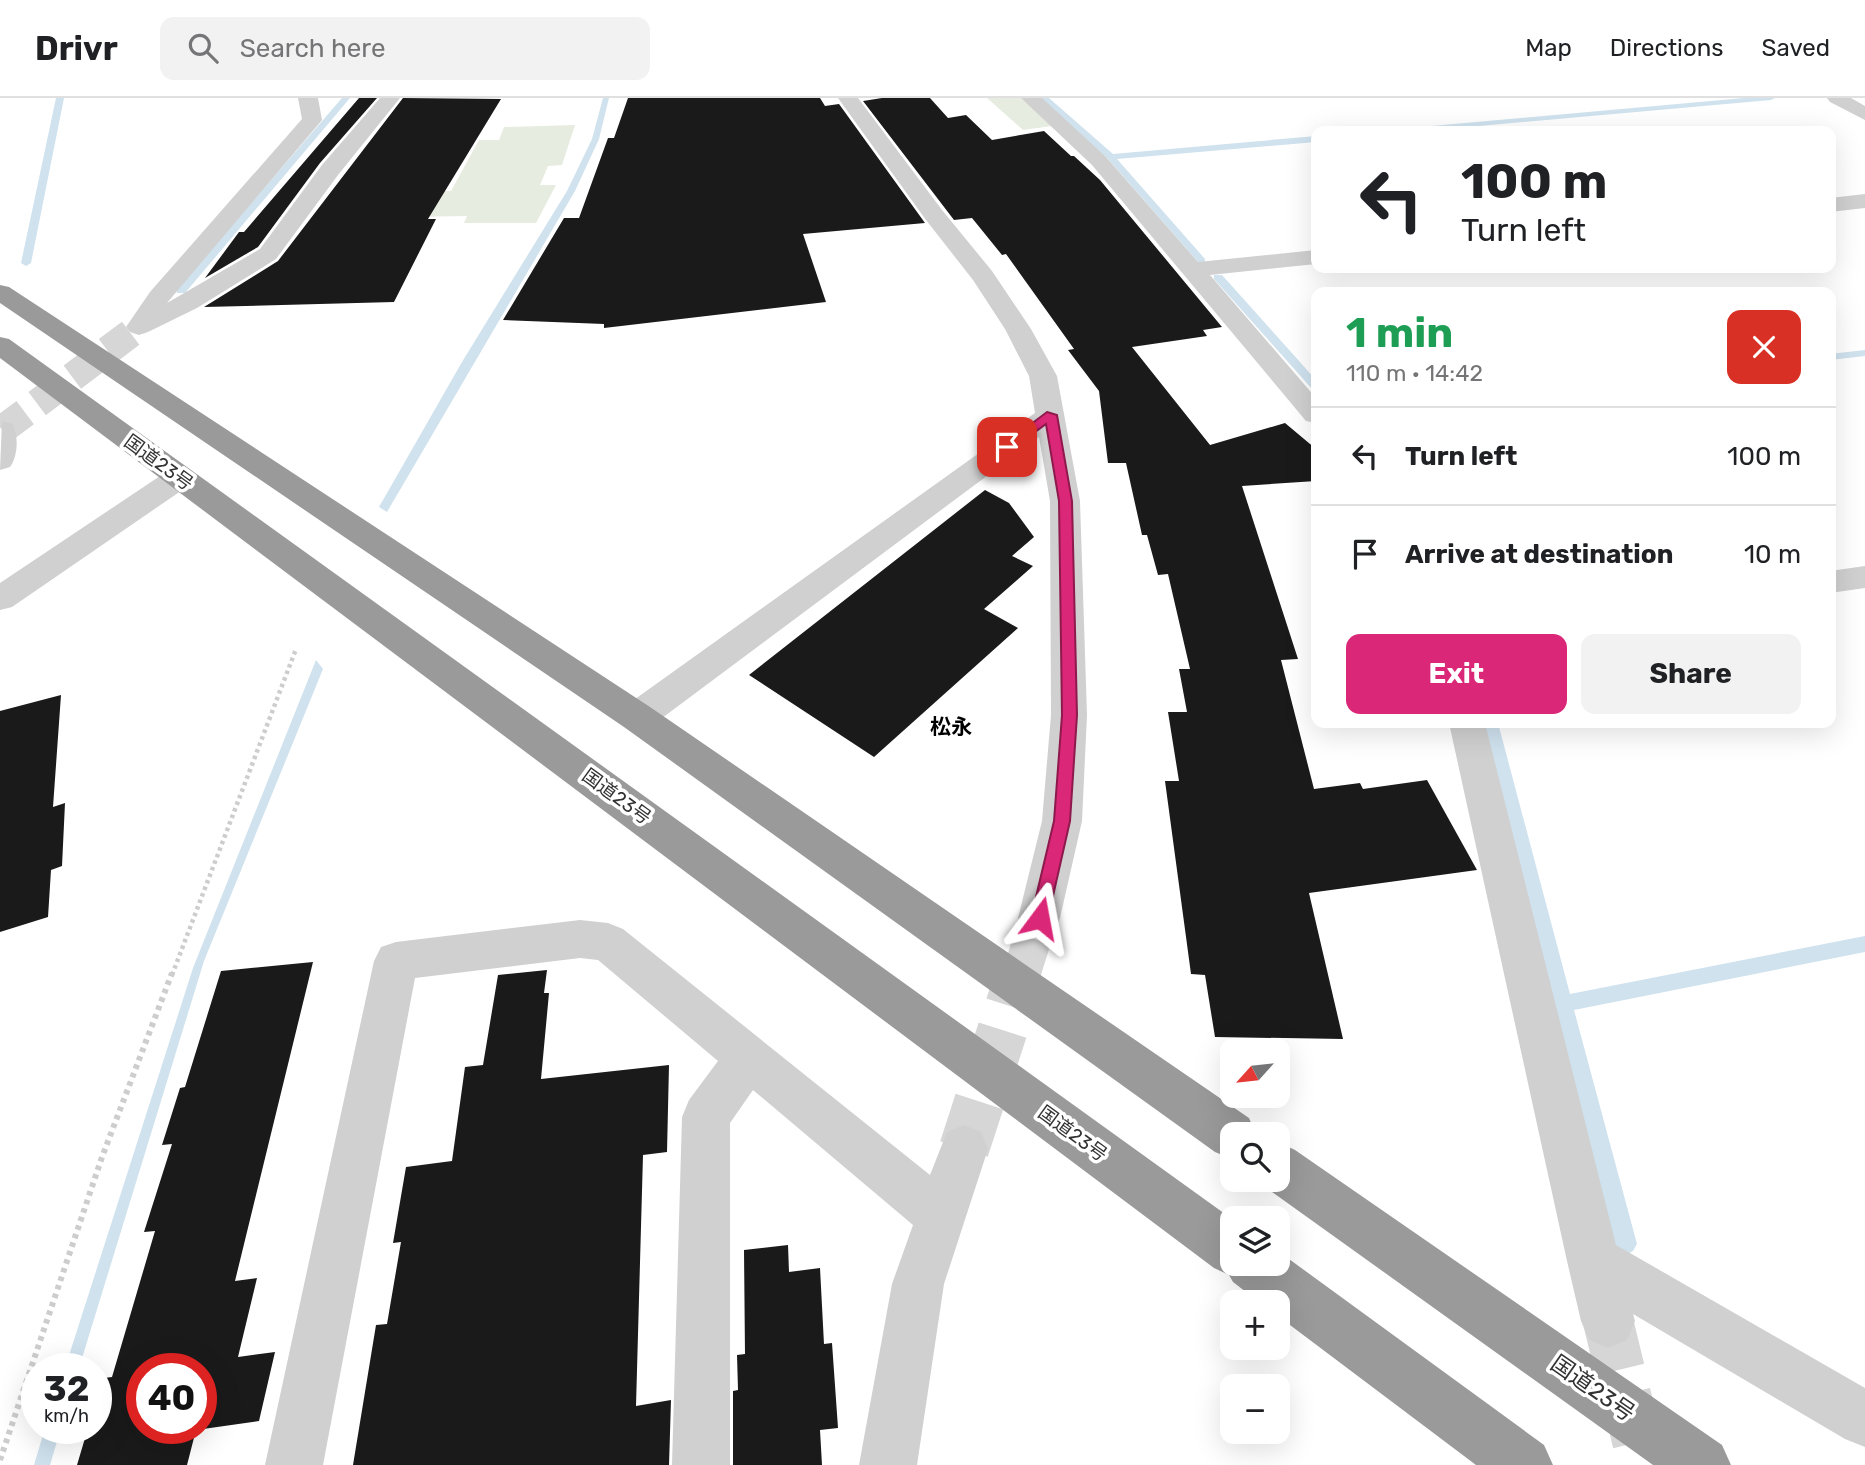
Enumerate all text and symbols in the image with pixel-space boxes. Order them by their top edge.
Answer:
search box [160,17,650,80]
text: Drivr [35,29,118,68]
icon: search [184,29,222,67]
text: Search here [240,33,386,64]
text: Map [1525,34,1572,62]
text: Directions [1610,34,1723,62]
text: Saved [1761,34,1830,62]
text: 100 m [1461,152,1607,210]
icon: left [1346,154,1437,245]
text: Turn left [1461,211,1586,249]
text: 1 min [1346,308,1453,358]
button: close [1727,310,1801,384]
text: 110 m · 14:42 [1346,359,1483,387]
pin [977,417,1037,477]
icon: arrive [988,428,1026,466]
street label: 国道23号 [120,430,198,495]
icon: left [1346,437,1384,475]
text: Turn left [1405,441,1517,472]
text: 100 m [1727,441,1801,472]
icon: arrive [1346,535,1384,573]
text: Arrive at destination [1405,539,1673,570]
text: 10 m [1744,539,1801,570]
button: Exit [1346,634,1567,714]
button: Share [1581,634,1801,714]
district label: 松永 [930,714,972,739]
street label: 国道23号 [578,764,656,829]
position arrow [1003,881,1077,955]
north arrow [1220,1038,1290,1108]
map controls [1220,1038,1290,1444]
street label: 国道23号 [1034,1101,1112,1166]
button: search [1220,1122,1290,1192]
button: layers [1220,1206,1290,1276]
button: + [1220,1290,1290,1360]
street label: 国道23号 [1546,1349,1640,1427]
speed limit sign: 40 [126,1353,217,1444]
text: 32 [44,1368,89,1410]
button: − [1220,1374,1290,1444]
text: km/h [44,1405,89,1427]

